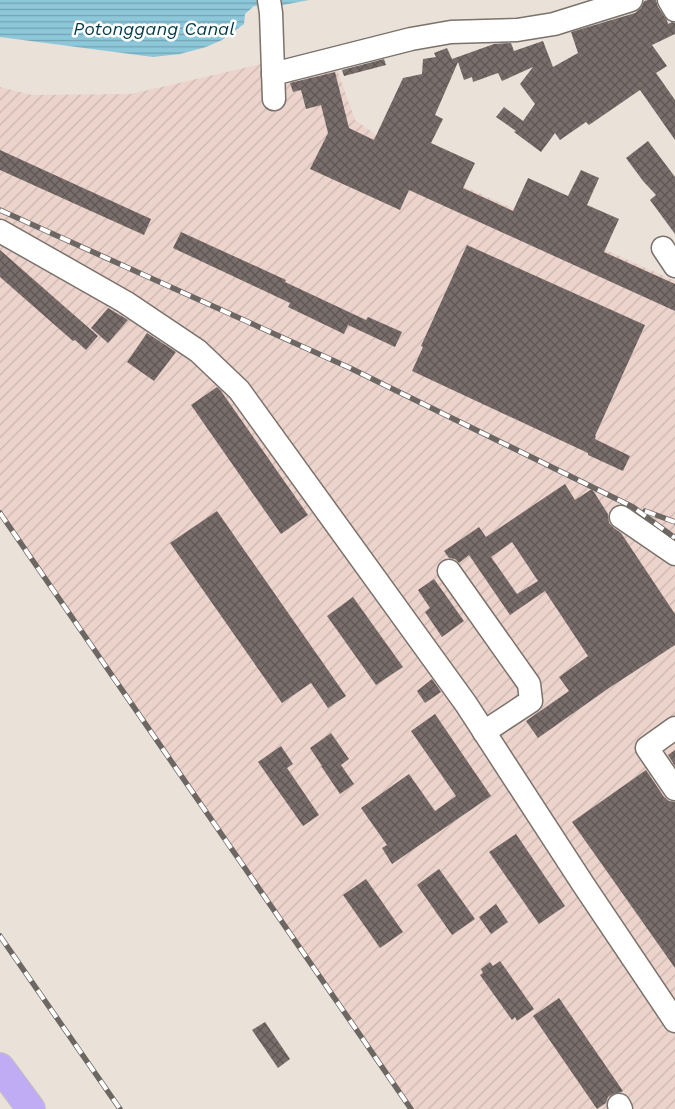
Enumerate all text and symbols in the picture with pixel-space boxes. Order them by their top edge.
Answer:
water label: Potonggang Canal [73,18,235,39]

